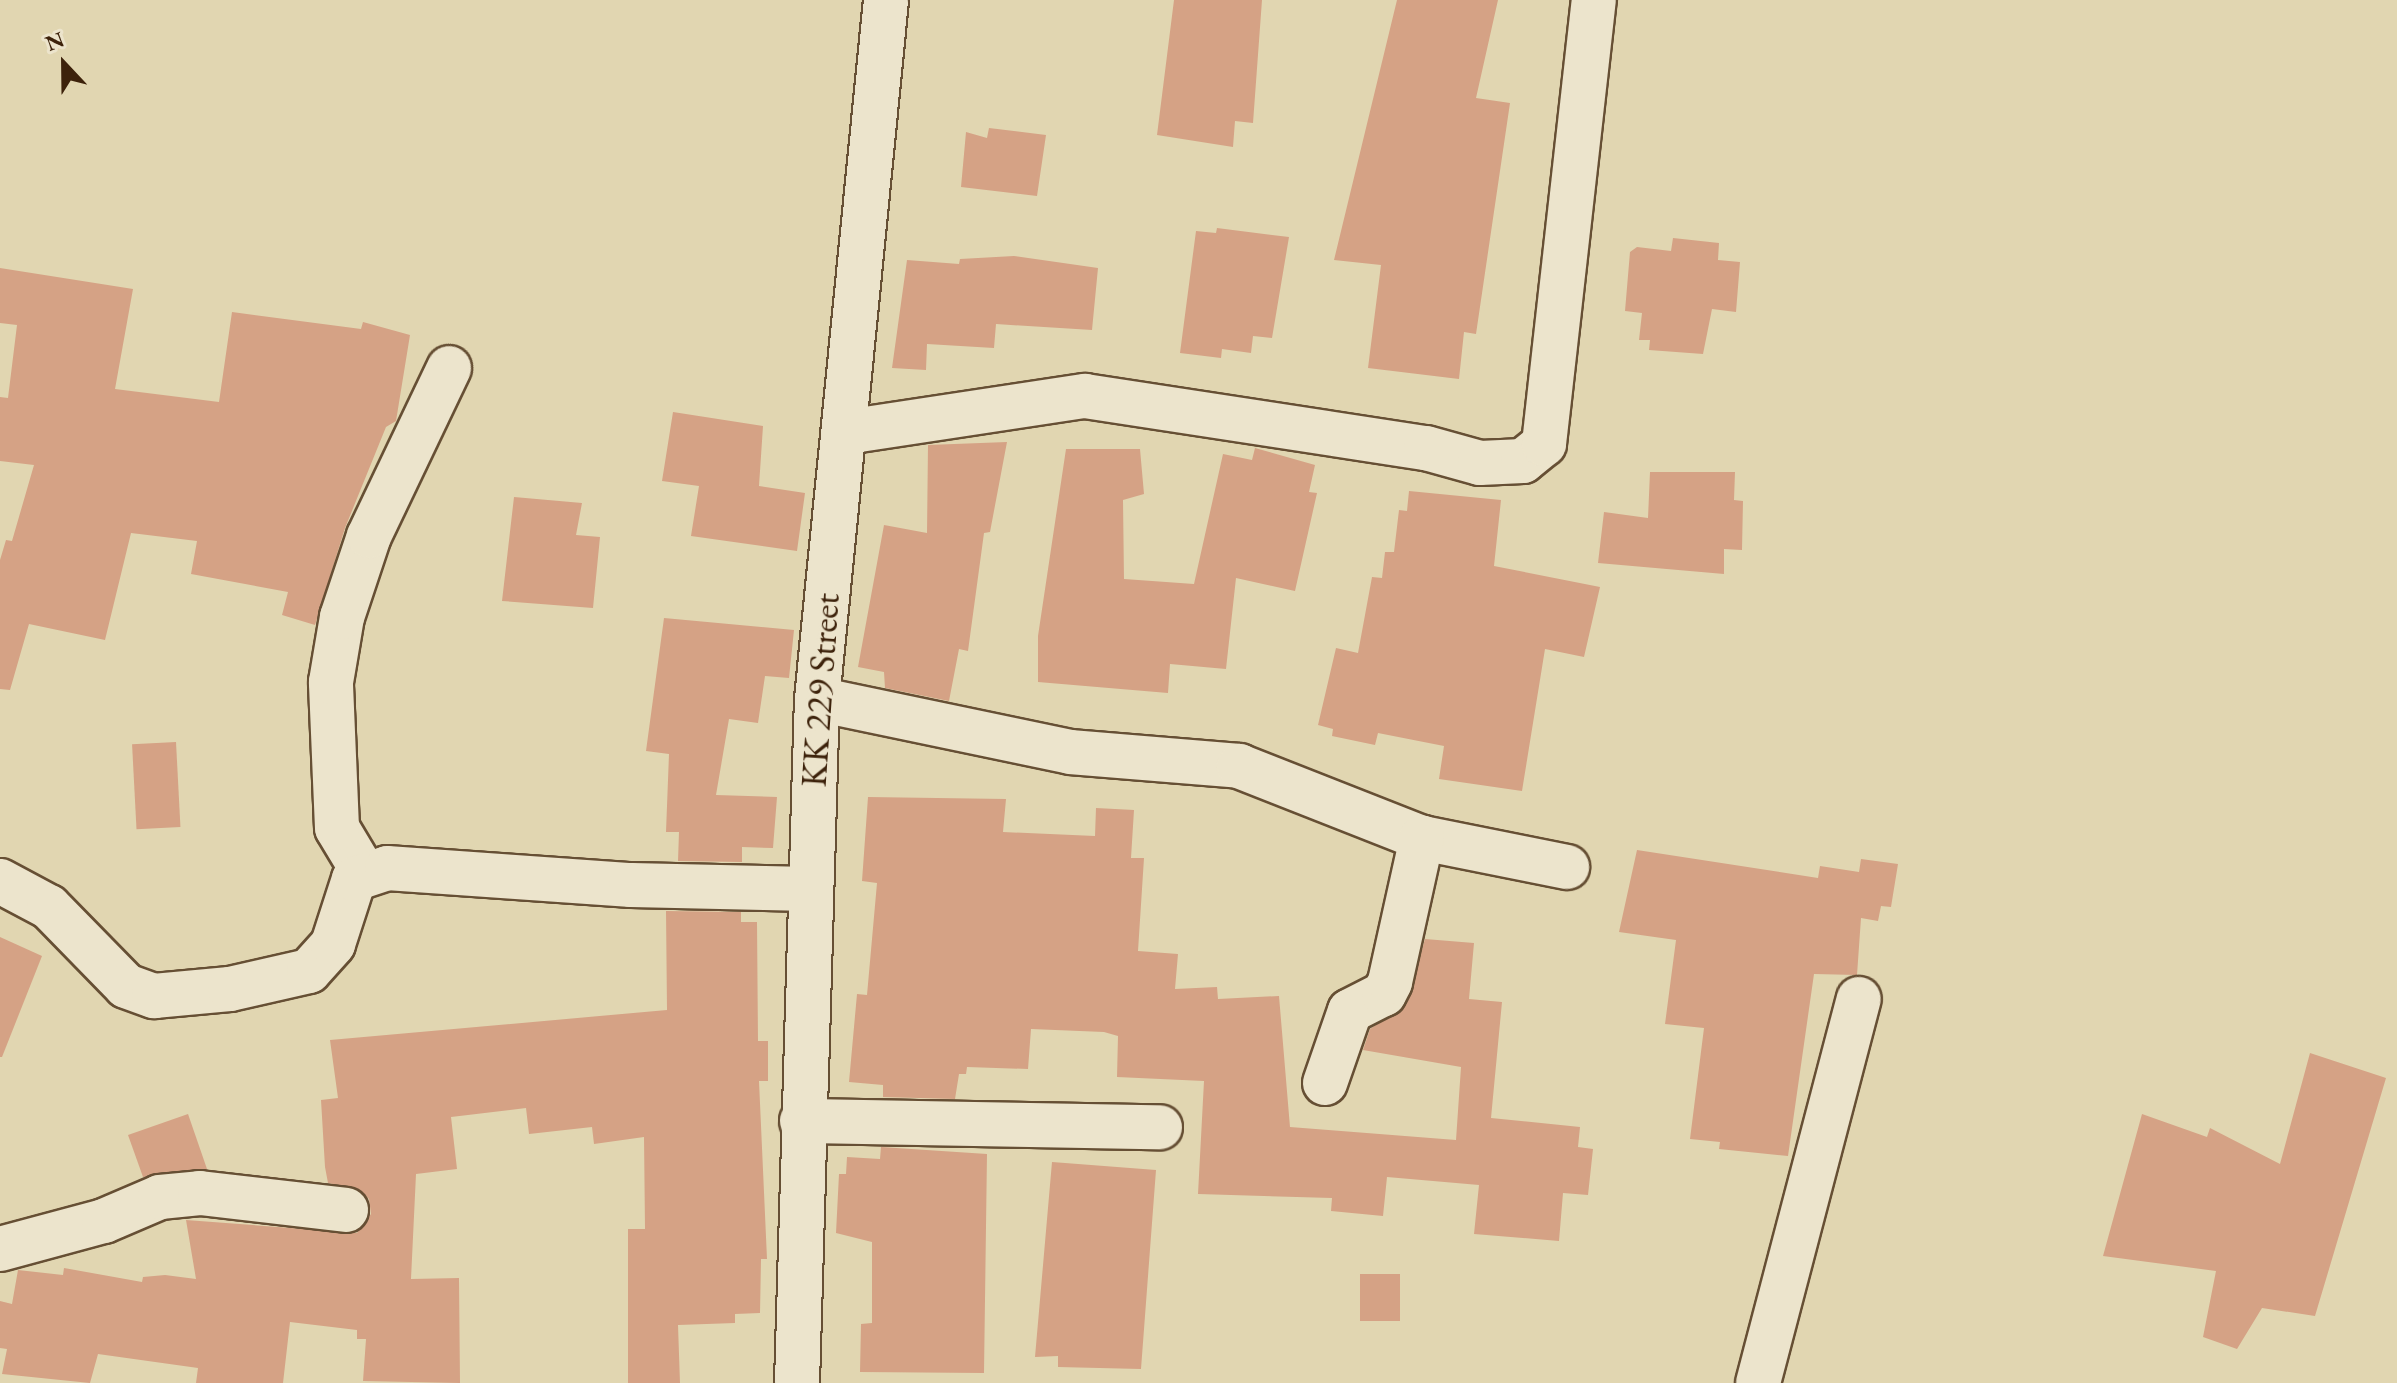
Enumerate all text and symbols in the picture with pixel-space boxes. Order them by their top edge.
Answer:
north arrow [24,24,104,104]
text: N [41,25,69,58]
street label: KK 229 Street [792,592,848,788]

